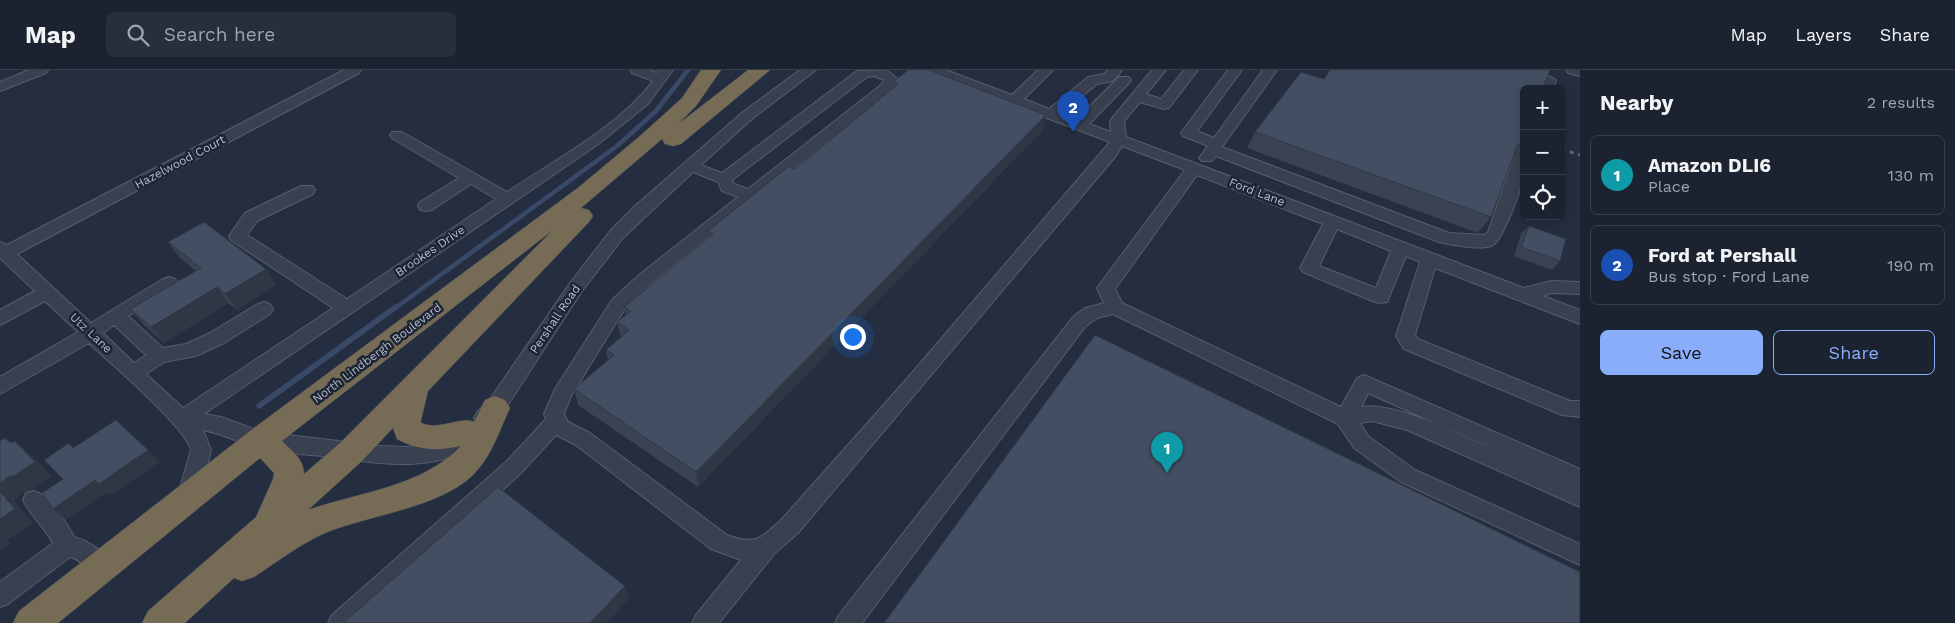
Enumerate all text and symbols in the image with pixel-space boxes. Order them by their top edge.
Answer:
search box [106,12,456,57]
text: Map [25,21,76,49]
icon: search [124,21,152,49]
text: Search here [164,23,275,46]
text: Map [1730,24,1767,45]
text: Layers [1795,24,1852,45]
text: Share [1880,24,1930,45]
map controls [1520,85,1565,220]
button: + [1520,85,1565,130]
text: Nearby [1600,90,1673,115]
pin: 2 [1057,91,1089,132]
text: 2 results [1867,93,1935,112]
button: − [1520,130,1565,175]
street label: Hazelwood Court [132,132,228,192]
text: Amazon DLI6 [1648,154,1771,177]
text: 1 [1614,166,1620,185]
text: 130 m [1888,166,1934,185]
street label: Ford Lane [1227,175,1287,209]
button: locate [1520,175,1565,220]
text: Place [1648,177,1690,196]
street label: Brookes Drive [393,223,467,279]
text: Ford at Pershall [1648,244,1797,267]
text: 2 [1612,256,1622,275]
text: 190 m [1887,256,1934,275]
text: Bus stop · Ford Lane [1648,267,1810,286]
street label: Pershall Road [527,282,583,356]
street label: North Lindbergh Boulevard [310,300,444,406]
street label: Utz Lane [67,310,115,356]
your location [840,324,866,350]
button: Save [1600,330,1763,375]
button: Share [1773,330,1935,375]
pin: 1 [1151,432,1183,473]

